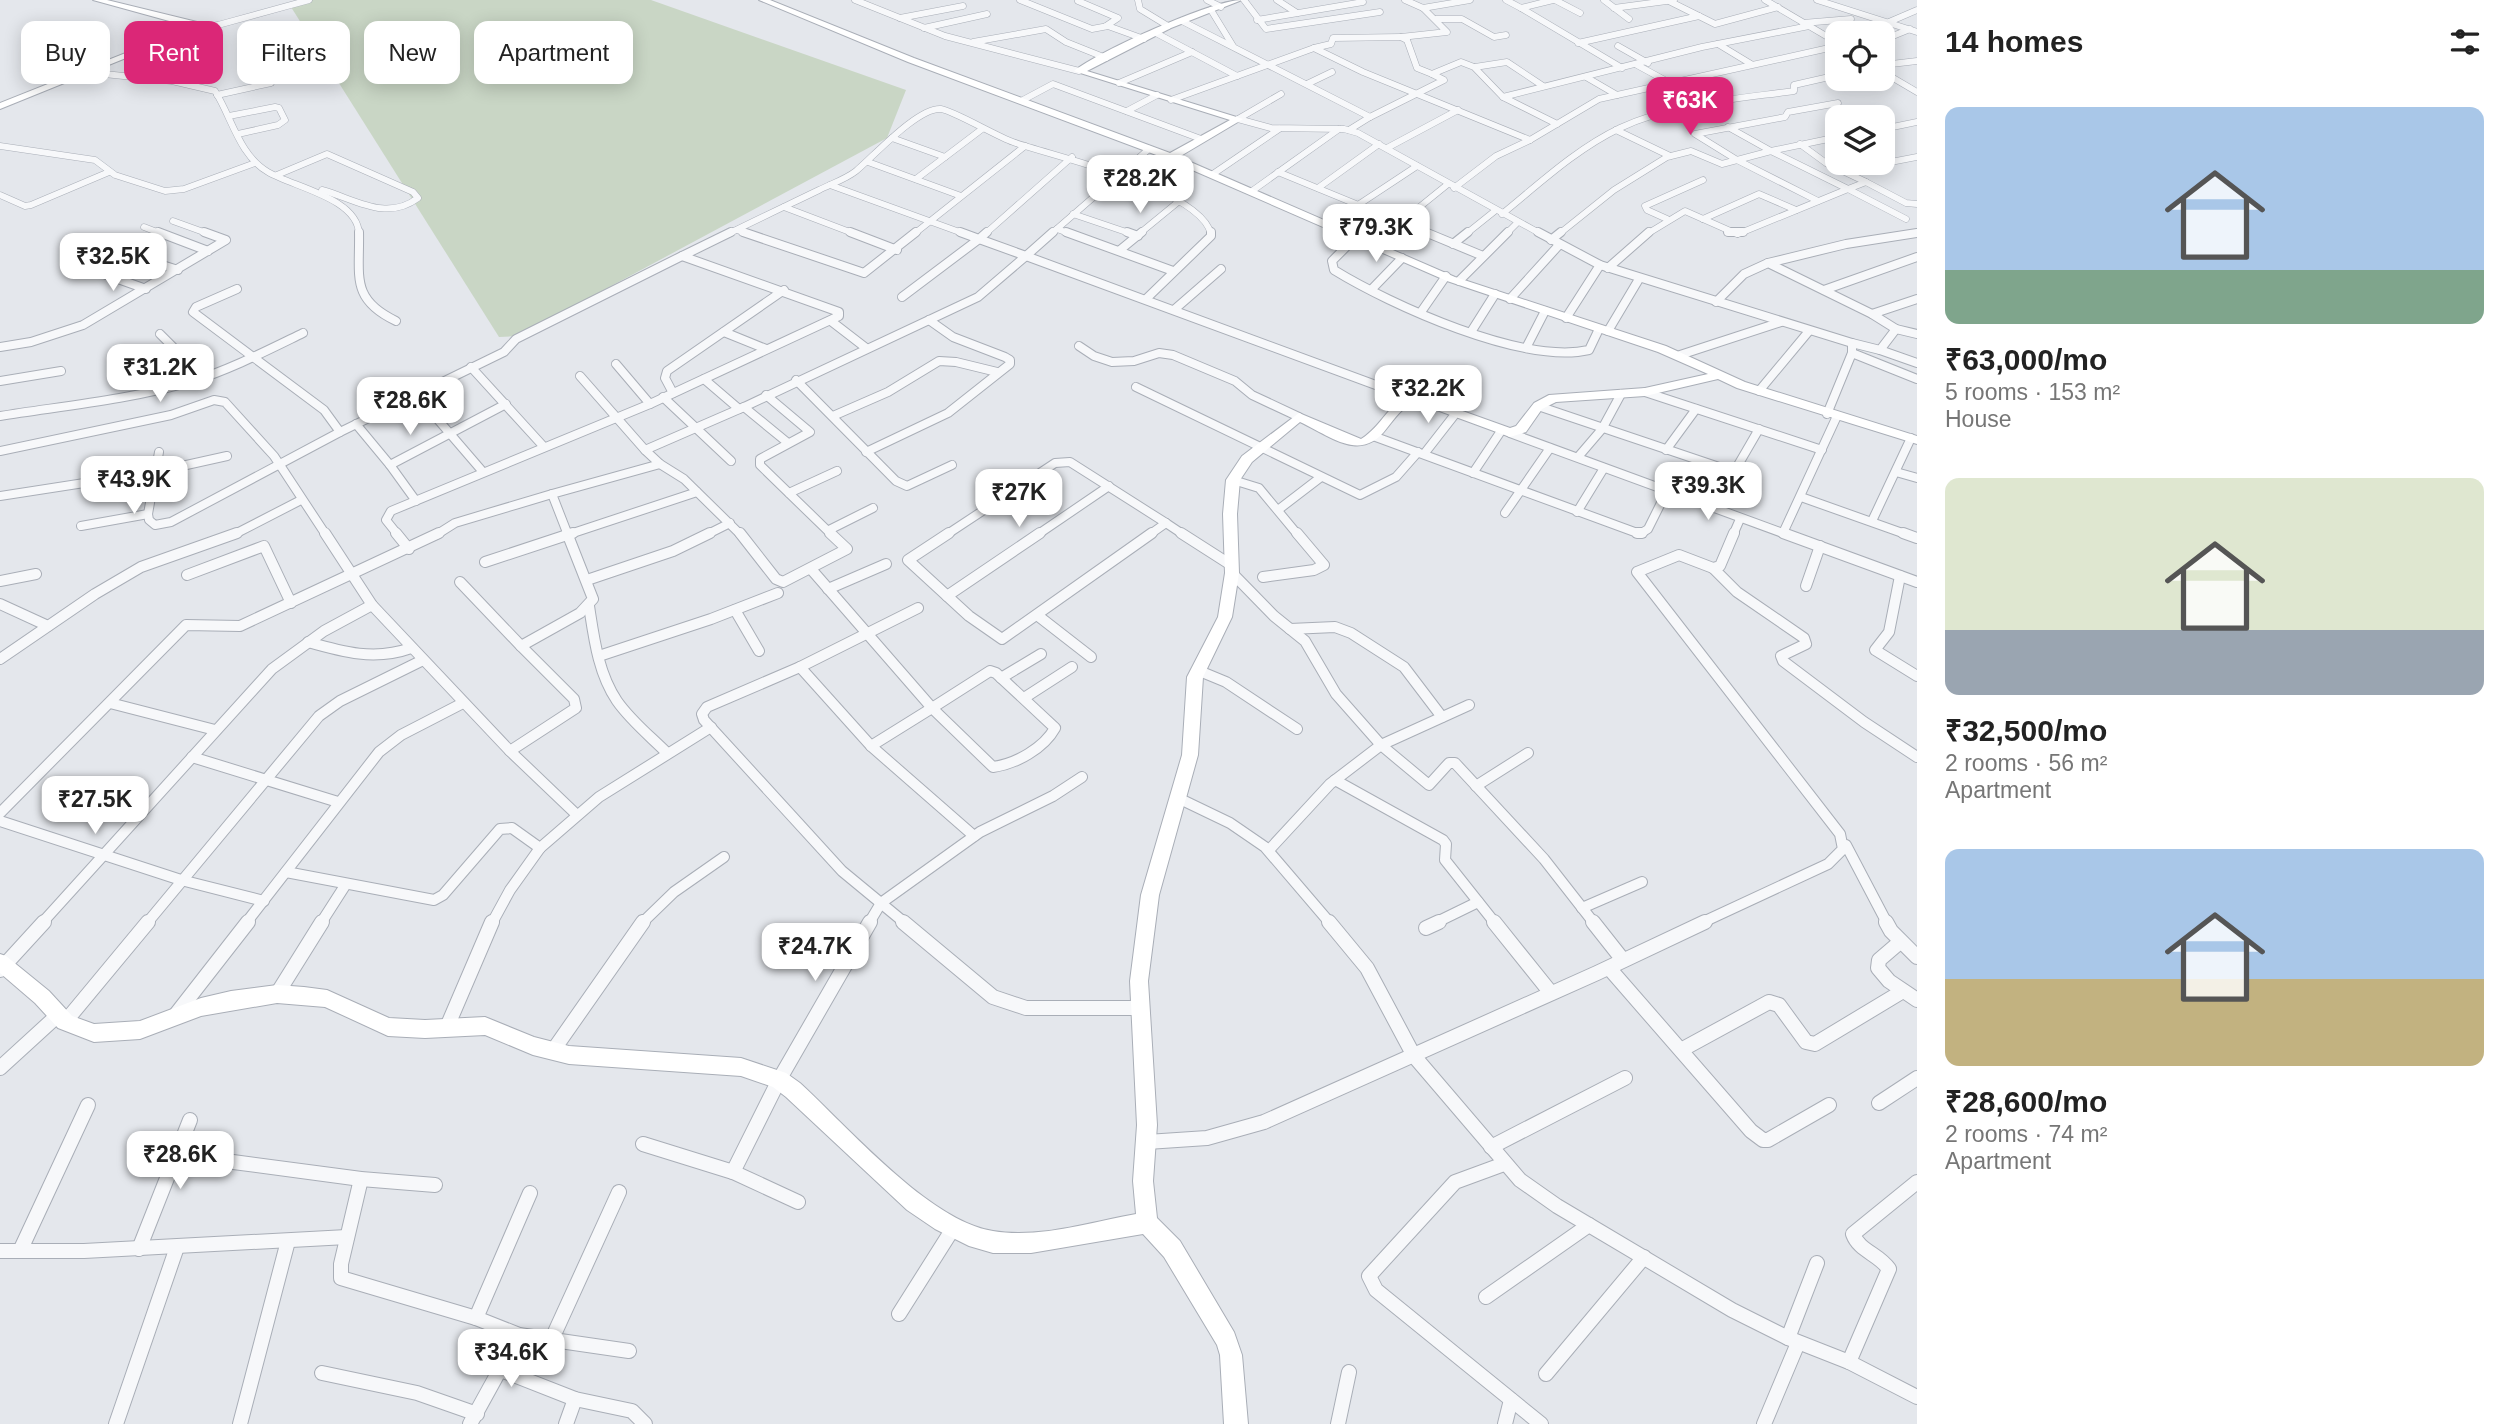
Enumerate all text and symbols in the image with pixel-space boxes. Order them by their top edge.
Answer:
chip: Buy [21,21,110,84]
chip: Rent [124,21,223,84]
chip: Filters [237,21,350,84]
chip: New [364,21,460,84]
chip: Apartment [474,21,633,84]
map controls [1825,21,1895,175]
button: locate [1825,21,1895,91]
icon: filters [2446,23,2484,61]
text: 14 homes [1945,25,2083,58]
pin: ₹63K [1649,78,1731,137]
text: ₹63K [1662,87,1718,113]
button: layers [1825,105,1895,175]
icon: home [2152,152,2278,278]
pin: ₹28.2K [1083,156,1197,215]
text: ₹28.2K [1103,165,1177,191]
pin: ₹79.3K [1319,204,1433,264]
text: ₹79.3K [1339,214,1413,240]
pin: ₹32.5K [56,233,170,293]
text: ₹32.5K [76,243,150,269]
text: ₹63,000/mo [1945,343,2107,376]
pin: ₹31.2K [103,344,217,404]
text: ₹31.2K [123,354,197,380]
pin: ₹32.2K [1371,366,1485,425]
text: ₹32.2K [1391,375,1465,401]
pin: ₹28.6K [353,378,467,437]
text: 5 rooms · 153 m² [1945,379,2120,405]
text: ₹28.6K [373,387,447,413]
text: House [1945,406,2011,432]
pin: ₹43.9K [77,456,191,516]
pin: ₹39.3K [1651,462,1765,522]
text: ₹43.9K [97,466,171,492]
pin: ₹27K [978,470,1060,529]
text: ₹39.3K [1671,472,1745,498]
text: ₹27K [991,479,1047,505]
icon: home [2152,523,2278,649]
text: ₹32,500/mo [1945,714,2107,747]
text: 2 rooms · 56 m² [1945,750,2107,776]
pin: ₹27.5K [38,776,152,836]
text: Apartment [1945,777,2051,803]
text: ₹27.5K [58,786,132,812]
icon: home [2152,894,2278,1020]
pin: ₹24.7K [758,923,872,983]
text: ₹24.7K [778,933,852,959]
text: ₹28,600/mo [1945,1085,2107,1118]
text: 2 rooms · 74 m² [1945,1121,2107,1147]
pin: ₹28.6K [123,1132,237,1191]
text: ₹28.6K [143,1141,217,1167]
text: Apartment [1945,1148,2051,1174]
pin: ₹34.6K [454,1330,568,1389]
text: ₹34.6K [474,1339,548,1365]

